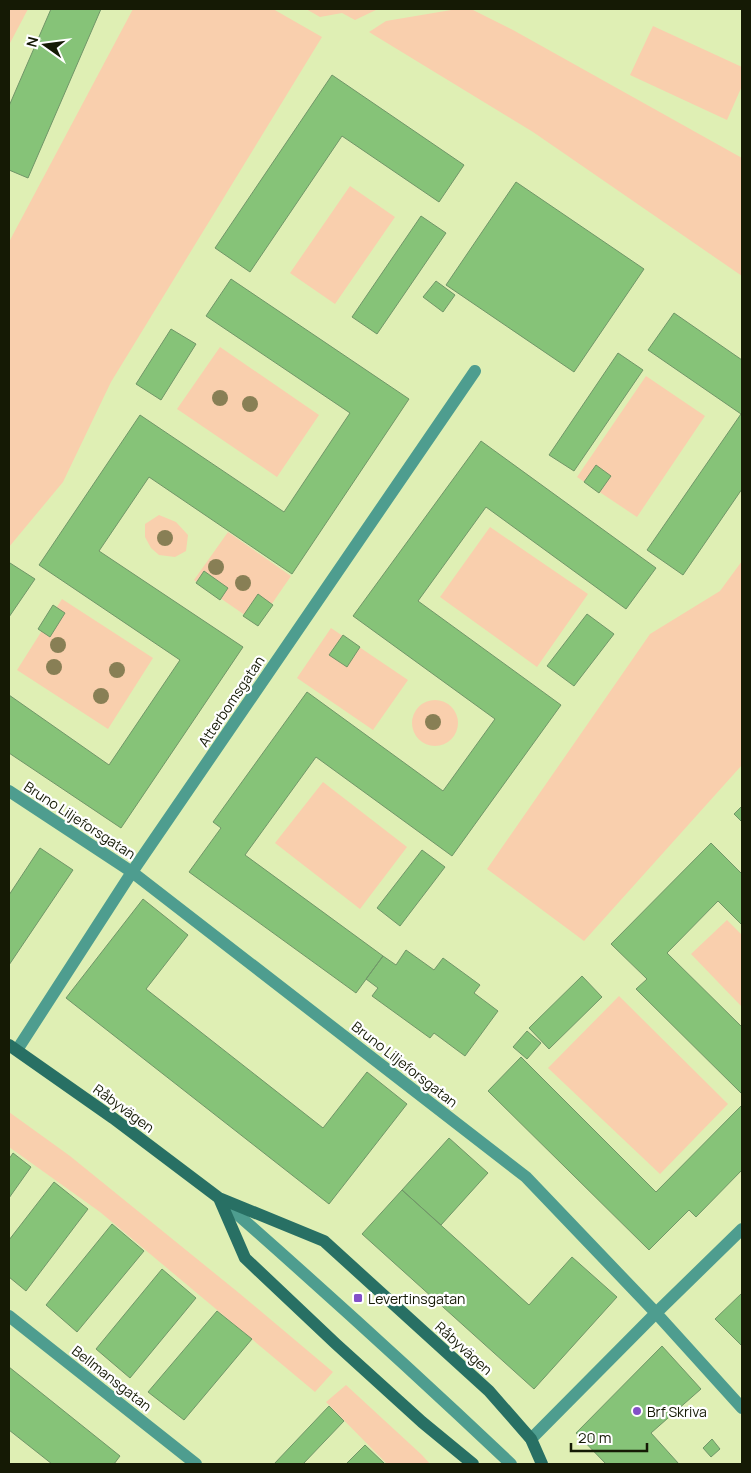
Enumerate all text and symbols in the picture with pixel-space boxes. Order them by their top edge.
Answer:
north arrow [20,20,70,70]
text: N [21,35,42,49]
street label: Atterbomsgatan [193,652,269,750]
street label: Bruno Liljeforsgatan [21,777,139,863]
street label: Bruno Liljeforsgatan [348,1017,462,1111]
street label: Råbyvägen [90,1079,158,1137]
place label: Levertinsgatan [368,1289,465,1308]
marker: Levertinsgatan [352,1292,364,1304]
street label: Råbyvägen [431,1317,497,1379]
street label: Bellmansgatan [68,1341,156,1415]
place label: Brf Skriva [647,1402,707,1421]
marker: Brf Skriva [631,1405,643,1417]
scale bar [571,1420,647,1452]
text: 20 m [578,1427,611,1448]

